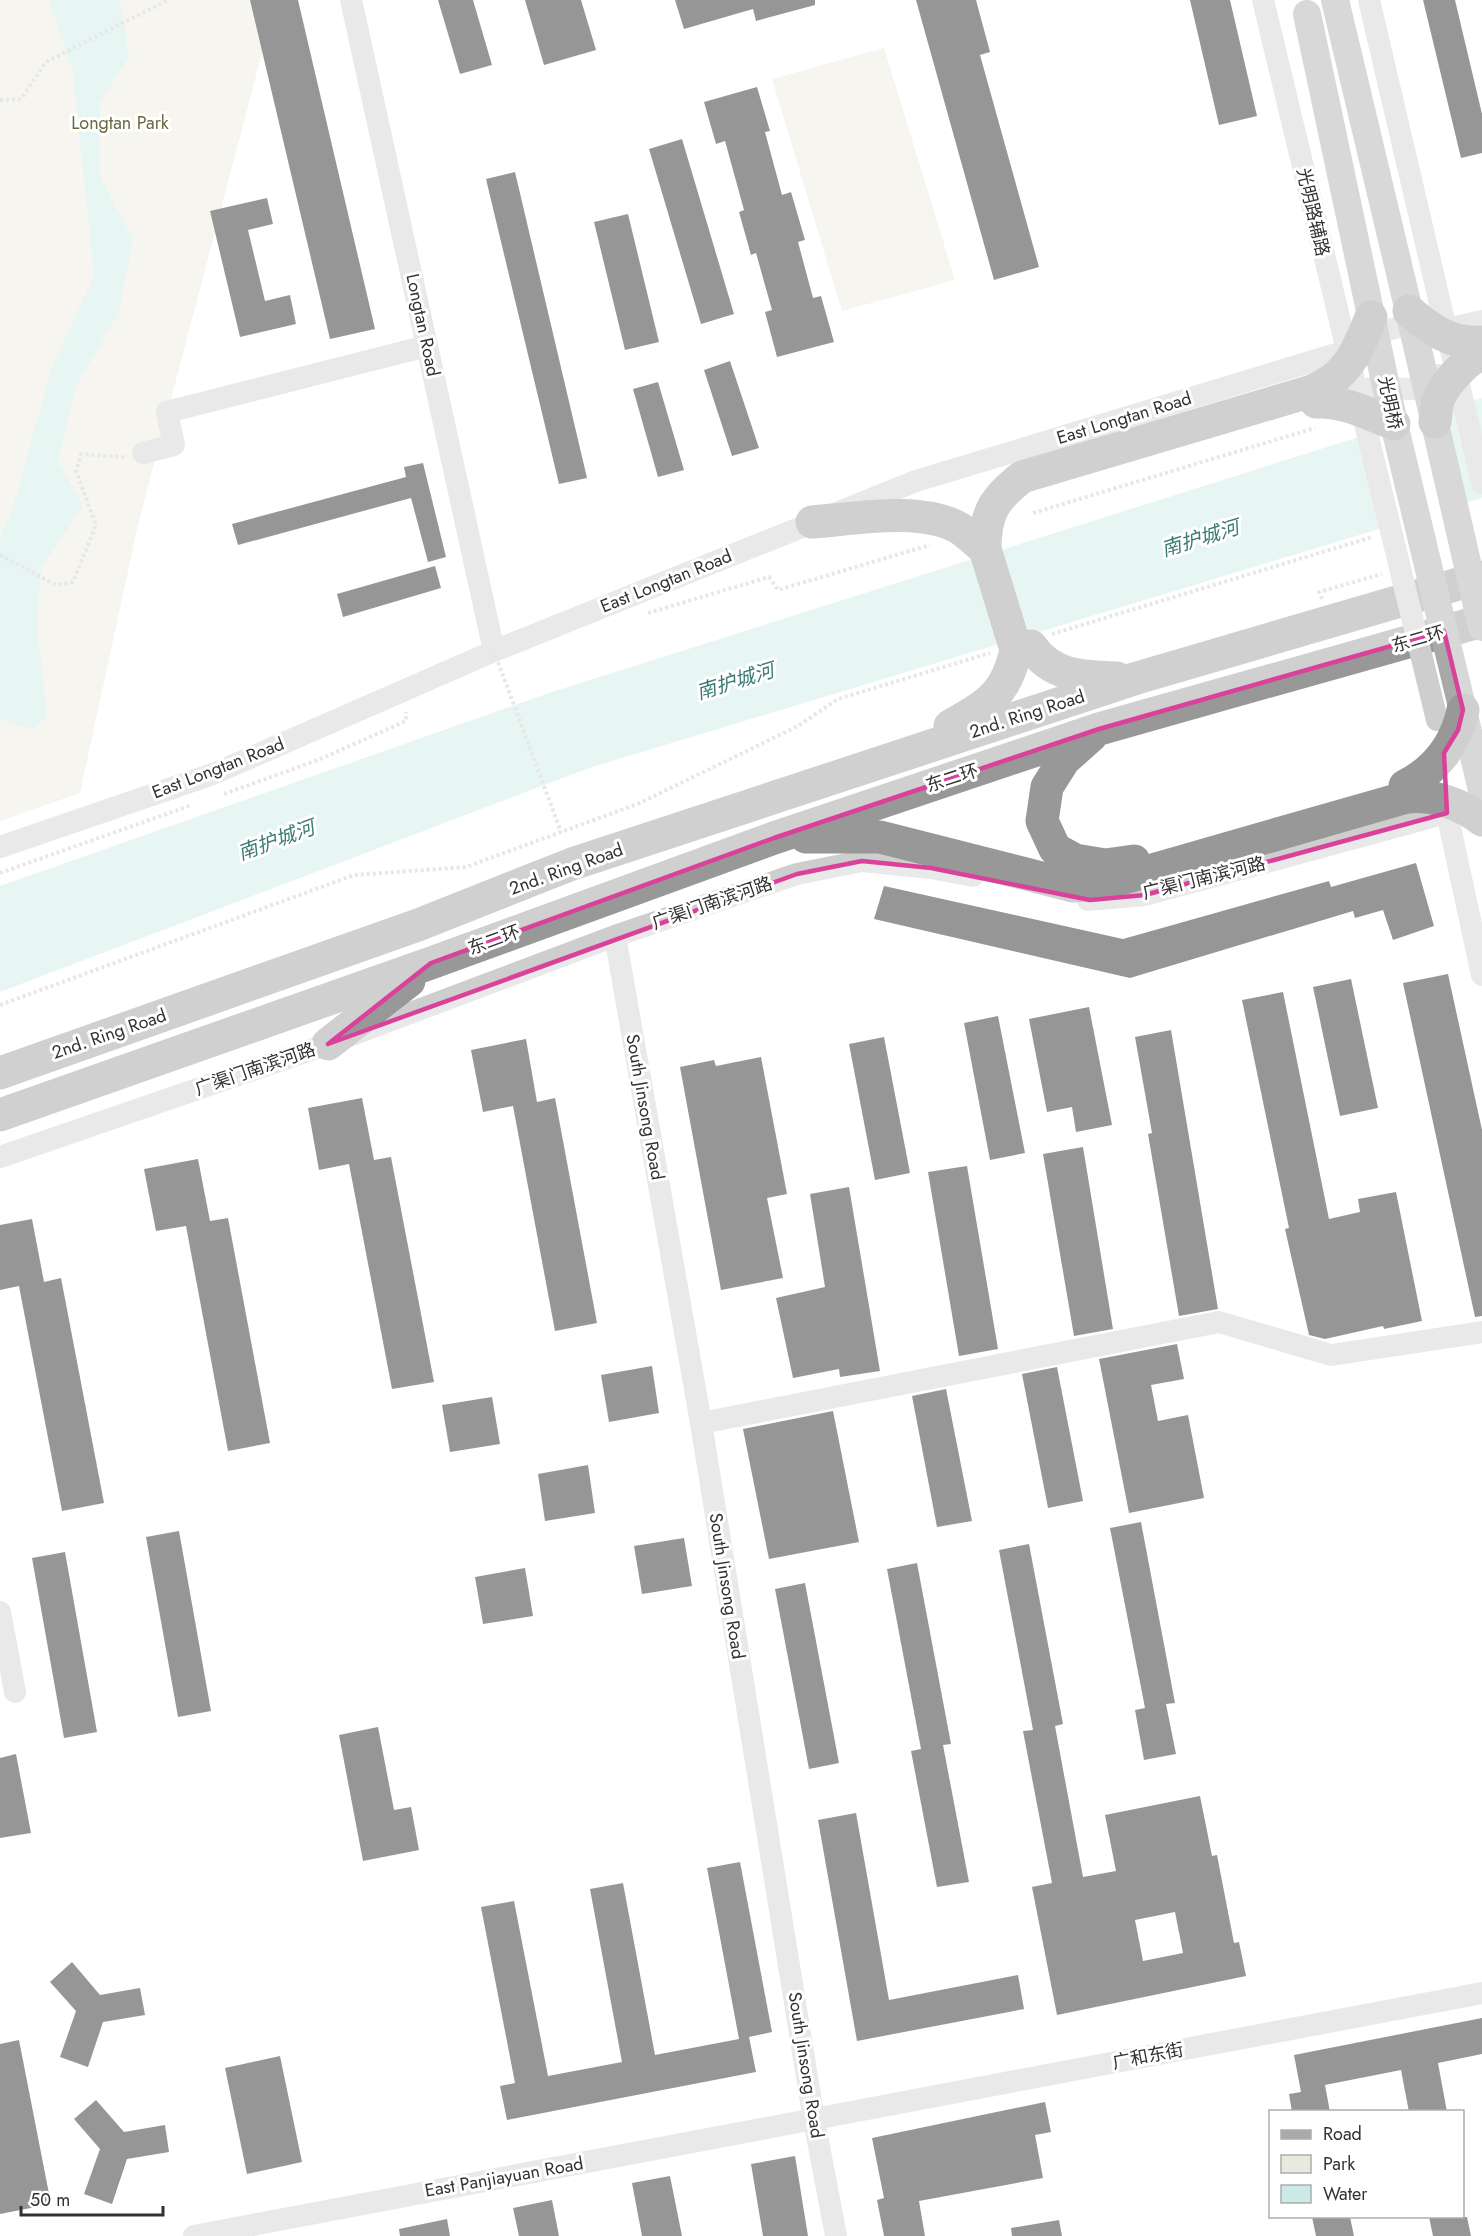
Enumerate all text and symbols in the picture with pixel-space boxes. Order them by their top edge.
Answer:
park label: Longtan Park [71,110,169,136]
street label: 光明路辅路 [1290,165,1336,259]
street label: Longtan Road [399,271,447,379]
street label: 光明桥 [1372,374,1408,432]
street label: East Longtan Road [1053,385,1195,451]
water label: 南护城河 [1158,512,1246,564]
street label: East Longtan Road [596,543,736,619]
street label: 东二环 [1388,619,1448,659]
water label: 南护城河 [693,655,781,707]
street label: 2nd. Ring Road [966,683,1088,745]
street label: East Longtan Road [148,731,288,805]
street label: 东二环 [922,757,982,799]
water label: 南护城河 [234,812,322,868]
street label: 2nd. Ring Road [505,836,627,902]
street label: 广渠门南滨河路 [1140,850,1268,906]
street label: 广渠门南滨河路 [648,870,776,936]
street label: 东二环 [464,919,524,961]
street label: 2nd. Ring Road [48,1002,170,1066]
street label: South Jinsong Road [619,1032,671,1182]
street label: 广渠门南滨河路 [191,1036,319,1102]
street label: South Jinsong Road [703,1511,751,1661]
street label: South Jinsong Road [782,1990,830,2140]
street label: 广和东街 [1110,2036,1186,2076]
legend [1269,2110,1464,2218]
text: Road [1323,2121,1362,2147]
street label: East Panjiayuan Road [423,2150,585,2204]
text: Park [1323,2151,1355,2177]
scale bar [21,2179,164,2217]
text: Water [1323,2181,1368,2207]
text: 50 m [30,2187,70,2213]

